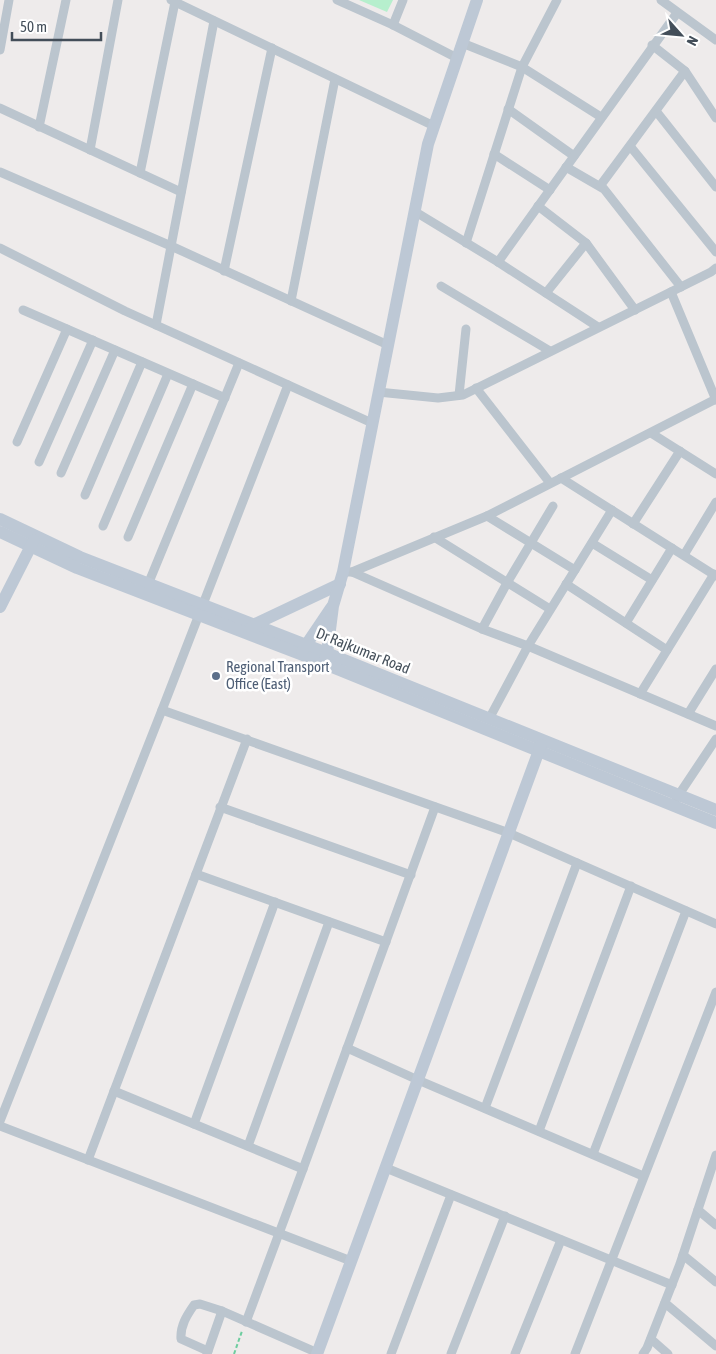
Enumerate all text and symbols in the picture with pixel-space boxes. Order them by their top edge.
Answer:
scale bar [12,10,101,42]
north arrow [656,10,706,60]
text: 50 m [20,18,47,35]
text: N [684,34,702,48]
street label: Dr Rajkumar Road [314,624,413,677]
place label: Regional Transport Office (East) [226,658,330,692]
marker: Regional Transport Office (East) [210,670,222,682]

